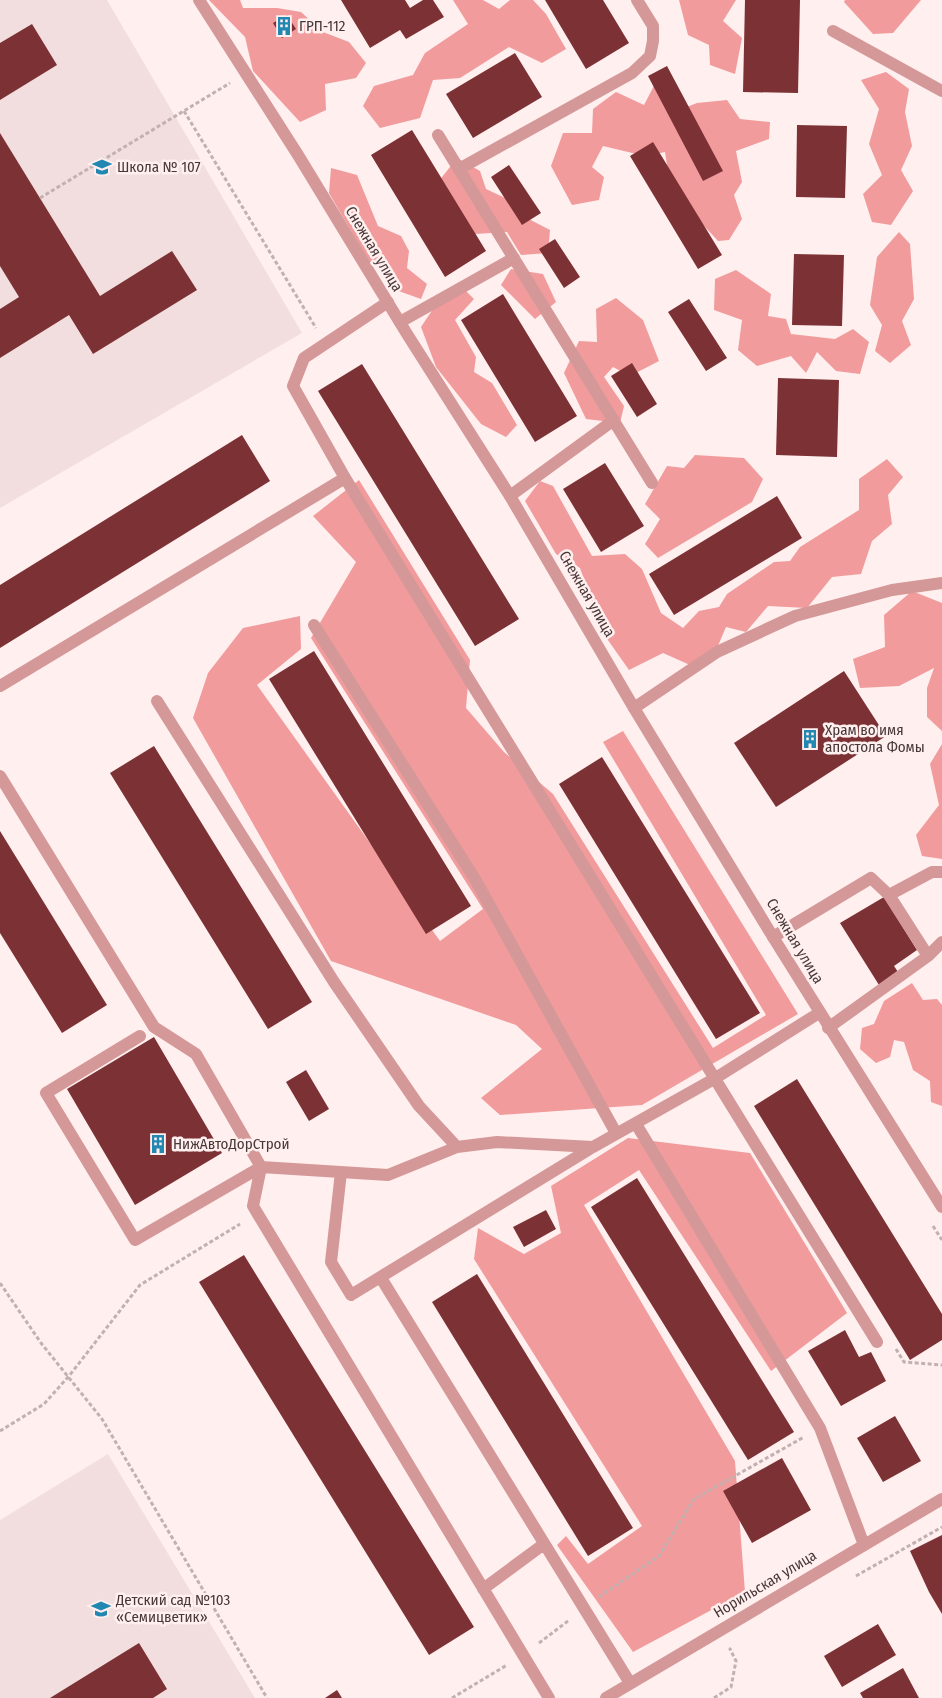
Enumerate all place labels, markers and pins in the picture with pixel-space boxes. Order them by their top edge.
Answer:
building icon: ГРП-112 [273,15,295,37]
place label: ГРП-112 [299,17,346,35]
school or university icon: Школа № 107 [91,156,113,178]
place label: Школа № 107 [117,158,201,176]
place label: Храм во имя апостола Фомы [825,721,925,756]
building icon: Храм во имя апостола Фомы [799,728,821,750]
building icon: НижАвтоДорСтрой [147,1133,169,1155]
place label: НижАвтоДорСтрой [173,1135,290,1153]
place label: Детский сад №103 «Семицветик» [115,1591,231,1626]
school or university icon: Детский сад №103 «Семицветик» [90,1598,112,1620]

